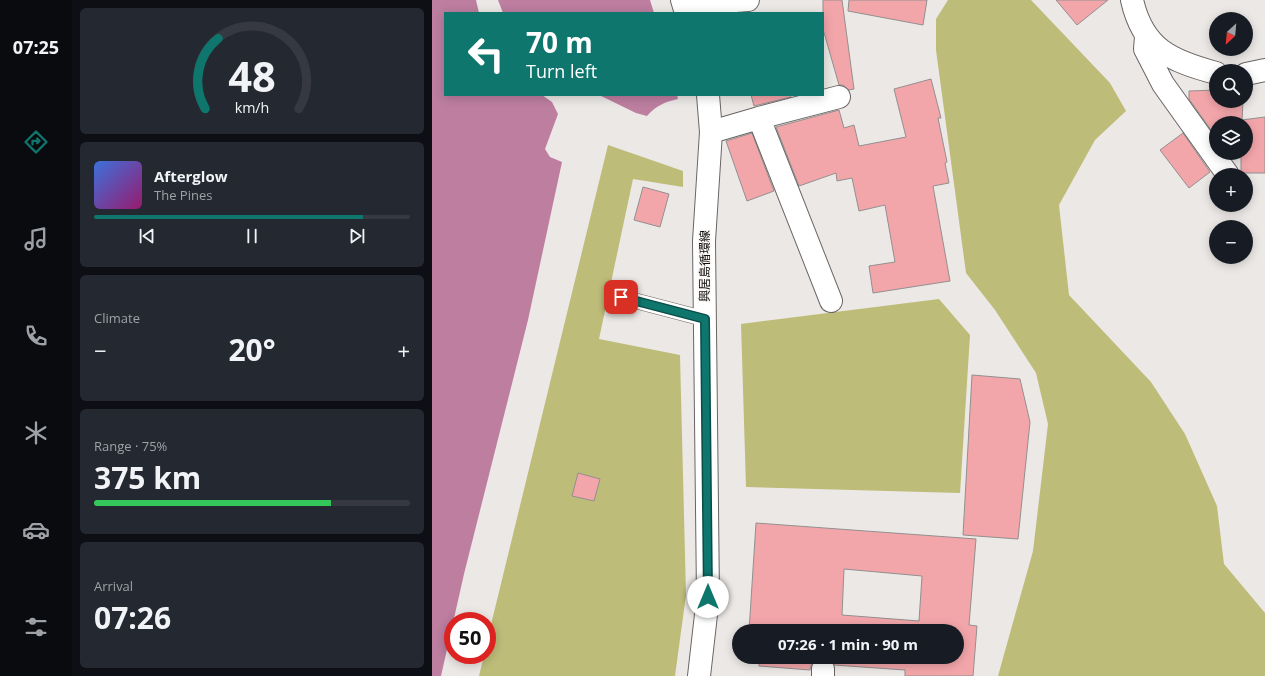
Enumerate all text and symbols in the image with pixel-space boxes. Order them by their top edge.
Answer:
north arrow [1209,12,1253,56]
map controls [1209,12,1253,264]
text: 70 m [526,23,593,61]
icon: left [460,28,512,80]
text: 07:25 [13,35,59,59]
text: 48 [228,48,276,104]
text: Turn left [526,59,597,83]
button: search [1209,64,1253,108]
text: km/h [235,97,269,116]
button: layers [1209,116,1253,160]
icon: directions [22,128,50,156]
text: Afterglow [154,166,228,186]
button: + [1209,168,1253,212]
text: The Pines [154,186,212,204]
button: − [1209,220,1253,264]
icon: music [22,225,50,253]
icon: previous [136,225,158,247]
icon: pause [241,225,263,247]
icon: next [346,225,368,247]
street label: 興居島循環線 [696,230,713,302]
pin [604,280,638,314]
icon: arrive [610,286,632,308]
text: Climate [94,309,140,327]
icon: phone [22,322,50,350]
text: 20° [228,329,276,370]
text: − [94,335,107,365]
text: + [397,335,410,365]
icon: climate [22,419,50,447]
text: Range · 75% [94,437,167,455]
text: 375 km [94,457,201,498]
icon: car [22,516,50,544]
position arrow [687,576,729,618]
text: Arrival [94,577,133,595]
text: 07:26 [94,597,171,638]
speed limit sign: 50 [444,612,496,664]
icon: filters [22,613,50,641]
text: 07:26 · 1 min · 90 m [778,634,918,654]

